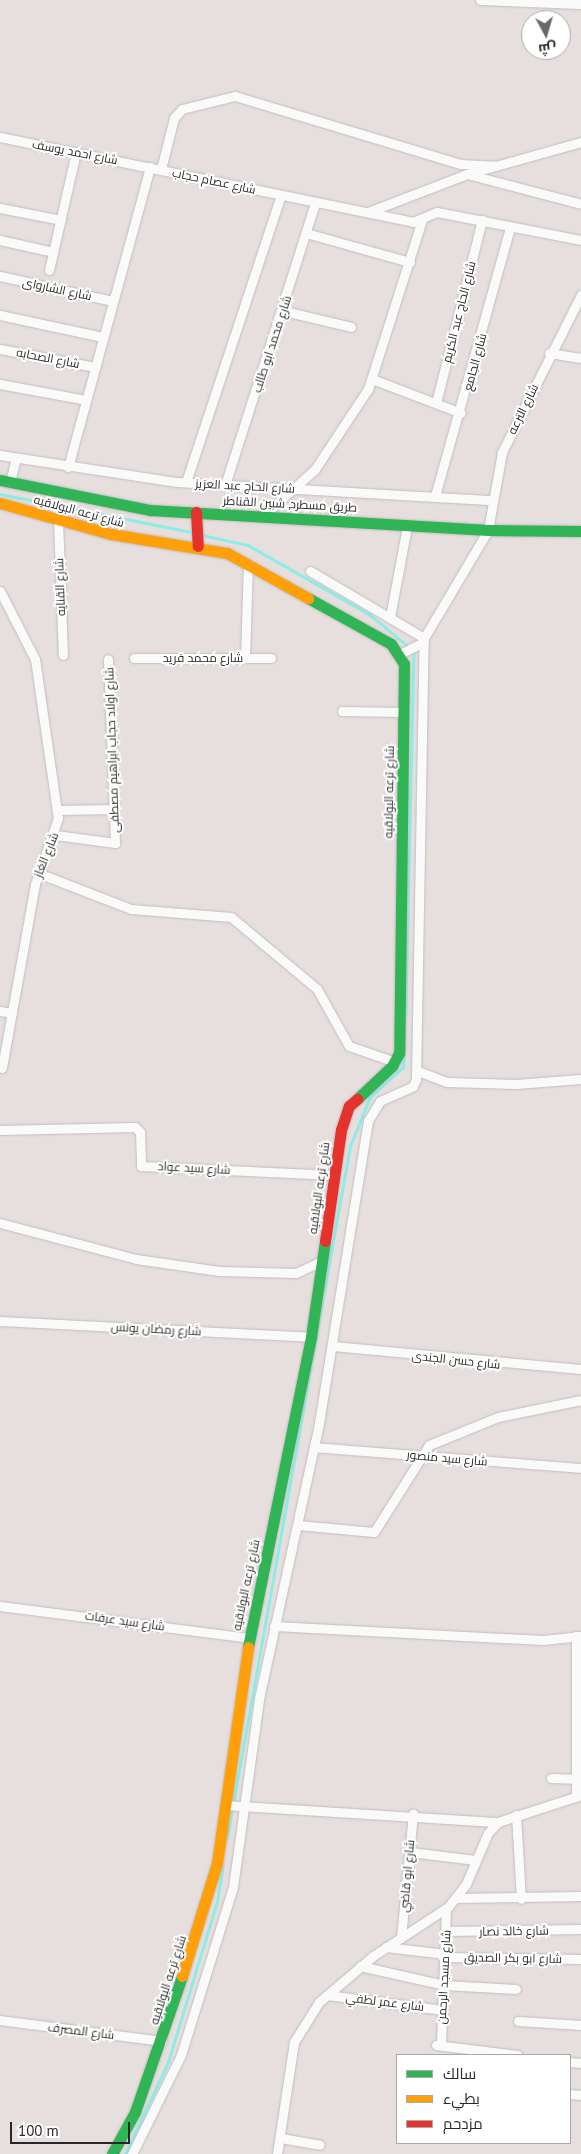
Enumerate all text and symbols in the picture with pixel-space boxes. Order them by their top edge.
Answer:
north arrow [521,10,571,60]
text: ش [538,39,557,59]
street label: شارع احمد يوسف [31,137,119,167]
street label: شارع عصام حجاب [171,165,257,197]
street label: شارع الحاج عبد الكريم [439,260,479,364]
street label: شارع الشارواى [21,275,93,303]
street label: شارع محمد ابو طالب [250,294,294,394]
street label: شارع الجامع [460,332,490,392]
street label: شارع الصحابه [15,345,81,371]
street label: شارع الترعه [505,382,541,436]
street label: شارع الحاج عبد العزيز [195,476,295,496]
street label: شارع ترعه البولاقيه [32,492,126,530]
street label: طريق مسطرد, شبين القناطر [222,493,358,515]
street label: شارع القنايه [52,558,68,616]
street label: شارع محمد فريد [163,651,243,665]
street label: شارع اولاد حجاب ابراهيم مصطفى [102,667,122,833]
street label: شارع ترعه البولاقيه [381,745,397,839]
street label: شارع الغاز [30,830,62,880]
street label: شارع ترعه البولاقيه [305,1141,333,1235]
street label: شارع سيد عواد [157,1159,231,1177]
street label: شارع رمضان يونس [110,1319,202,1339]
street label: شارع حسن الجندى [411,1348,501,1372]
street label: شارع سيد منصور [406,1447,488,1469]
street label: شارع ترعه البولاقيه [229,1538,263,1632]
street label: شارع سيد عرفات [84,1608,166,1634]
street label: شارع ابو قاضي [397,1839,417,1913]
street label: شارع خالد نصار [479,1923,549,1939]
street label: شارع مسجد الرحمن [434,1929,454,2025]
street label: شارع ترعه البولاقيه [147,1934,189,2026]
street label: شارع ابو بكر الصديق [464,1950,562,1966]
street label: شارع عمر لطفي [345,1990,425,2014]
street label: شارع المصرف [47,2020,115,2042]
legend [396,2054,571,2144]
text: سالك [443,2064,476,2083]
text: بطيء [443,2089,480,2108]
scale bar [12,2112,132,2144]
text: مزدحم [443,2114,483,2133]
text: 100 m [18,2121,59,2140]

